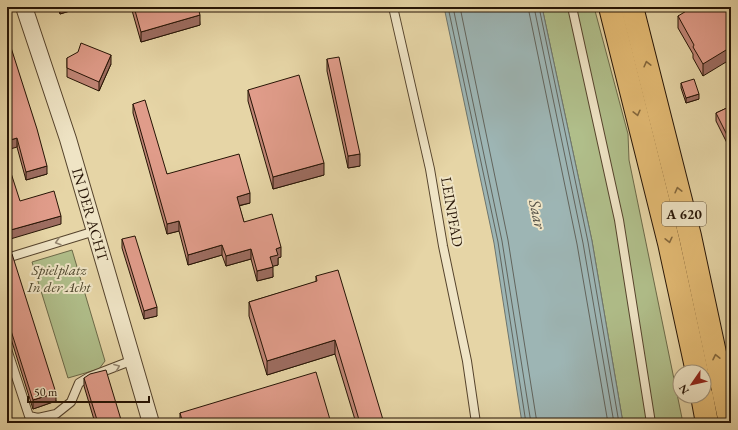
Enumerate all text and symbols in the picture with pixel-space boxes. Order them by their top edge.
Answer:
one-way arrow [643,60,651,67]
one-way arrow [633,109,641,116]
street label: IN DER ACHT [68,166,113,264]
street label: LEINPFAD [437,175,468,248]
one-way arrow [675,186,683,193]
water label: Saar [524,197,551,231]
road number: A 620 [662,202,706,226]
one-way arrow [54,237,61,246]
one-way arrow [664,237,672,244]
park label: Spielplatz In der Acht [26,260,91,296]
one-way arrow [712,354,720,361]
one-way arrow [113,363,120,371]
north arrow [672,364,712,404]
scale bar [28,378,149,404]
text: N [675,382,692,397]
text: 50 m [34,384,58,400]

